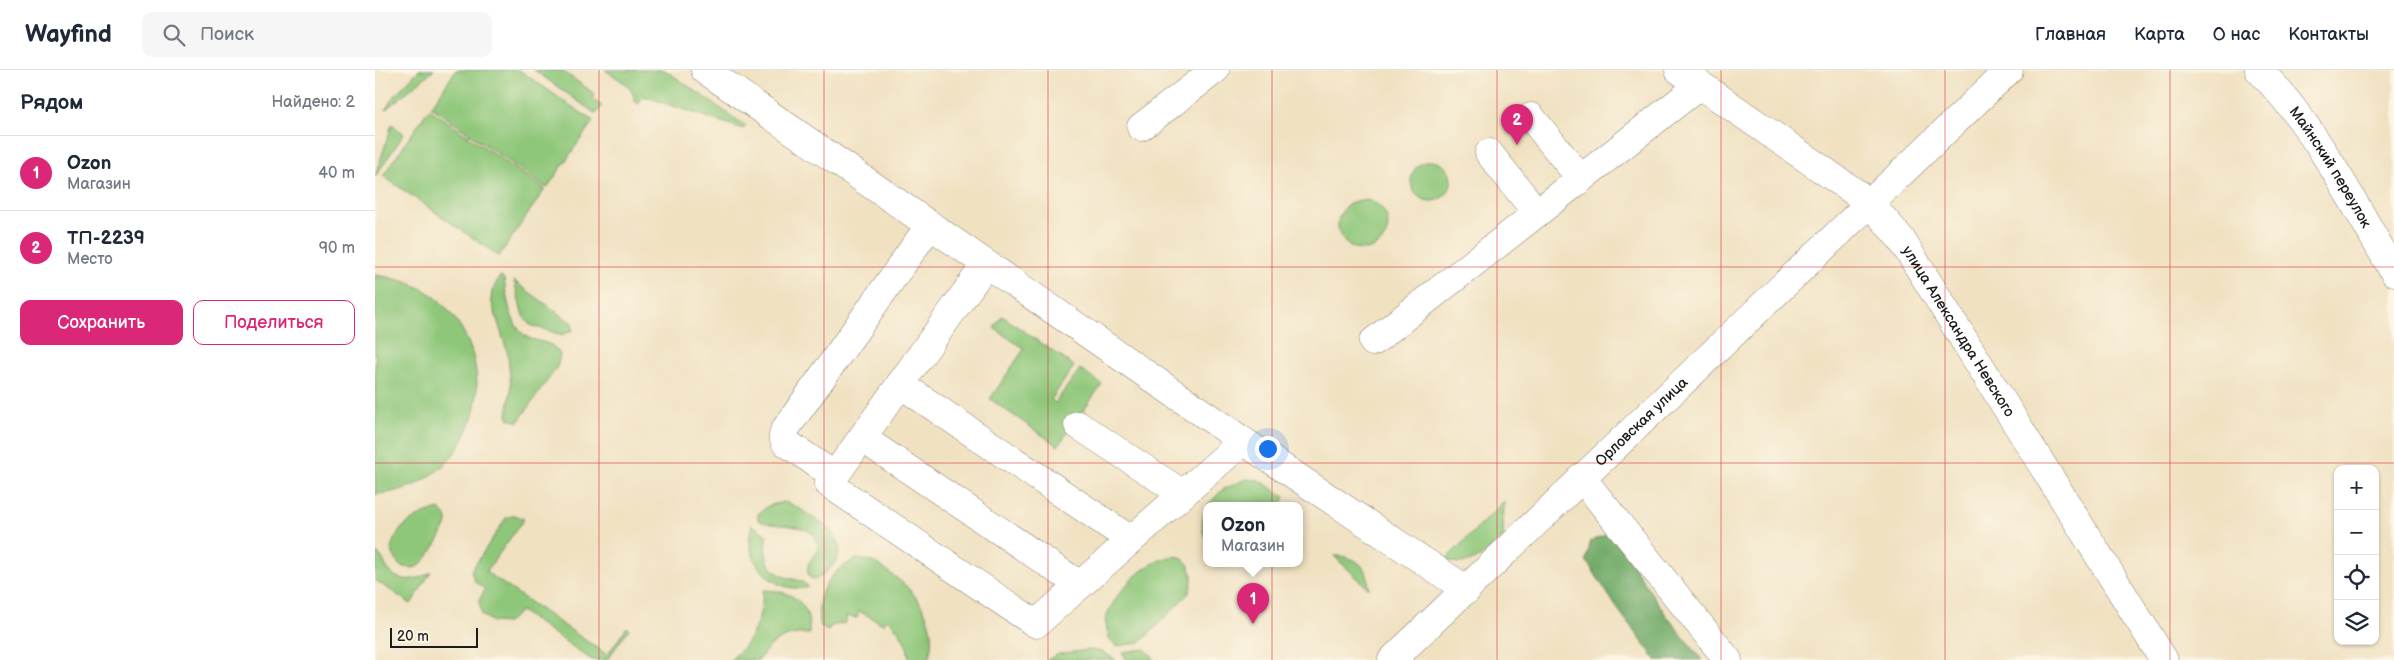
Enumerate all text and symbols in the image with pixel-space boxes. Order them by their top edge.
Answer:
search box [142,12,492,57]
text: Wayfind [25,20,112,49]
icon: search [160,21,188,49]
text: Поиск [200,23,254,46]
text: Главная [2035,24,2106,45]
text: Карта [2134,24,2185,45]
text: О нас [2213,24,2260,45]
text: Контакты [2288,24,2369,45]
text: Рядом [20,90,83,115]
text: Найдено: 2 [271,93,355,112]
street label: Майнский переулок [2285,103,2376,231]
pin: 2 [1501,104,1533,145]
text: Ozon [67,152,111,175]
text: 1 [33,164,39,183]
text: 40 m [318,164,355,183]
text: Магазин [67,175,131,194]
text: ТП-2239 [67,227,145,250]
text: 2 [31,239,41,258]
text: 90 m [319,239,355,258]
street label: улица Александра Невского [1898,242,2019,420]
text: Место [67,250,113,269]
button: Сохранить [20,300,183,345]
button: Поделиться [193,300,355,345]
street label: Орловская улица [1591,373,1692,470]
your location [1255,436,1281,462]
map controls [2334,465,2379,645]
button: + [2334,465,2379,510]
popup [1203,502,1303,567]
button: − [2334,510,2379,555]
text: Ozon [1221,514,1265,537]
text: Магазин [1221,537,1285,556]
button: locate [2334,555,2379,600]
pin: 1 [1237,583,1269,624]
button: layers [2334,600,2379,645]
scale bar [390,625,477,648]
text: 20 m [397,628,429,645]

